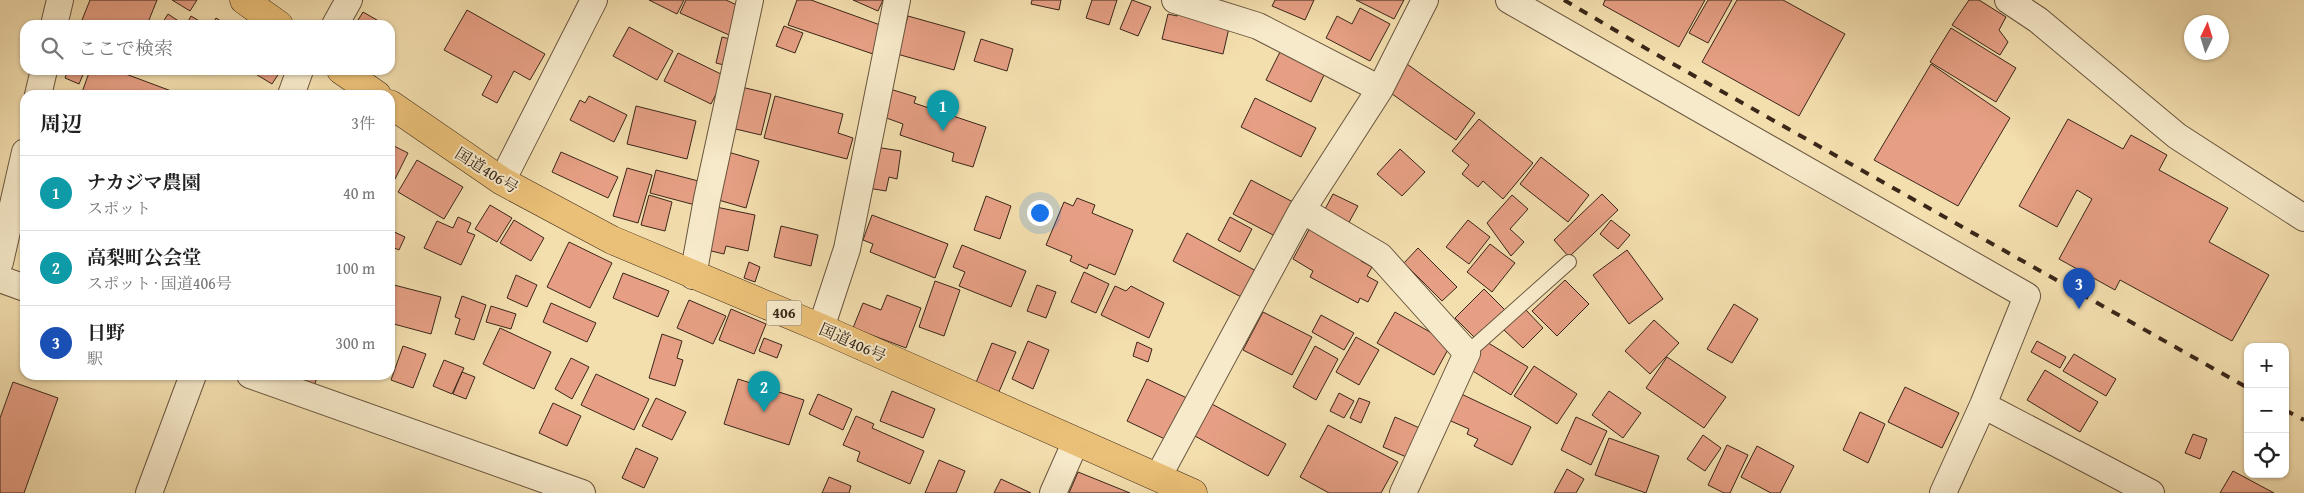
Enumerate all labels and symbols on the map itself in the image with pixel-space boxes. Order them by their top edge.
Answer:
north arrow [2184,15,2229,60]
pin: 1 [927,90,959,131]
street label: 国道406号 [450,141,524,199]
your location [1027,200,1053,226]
pin: 3 [2063,268,2095,309]
road number: 406 [766,300,802,326]
street label: 国道406号 [816,317,890,367]
pin: 2 [748,371,780,412]

